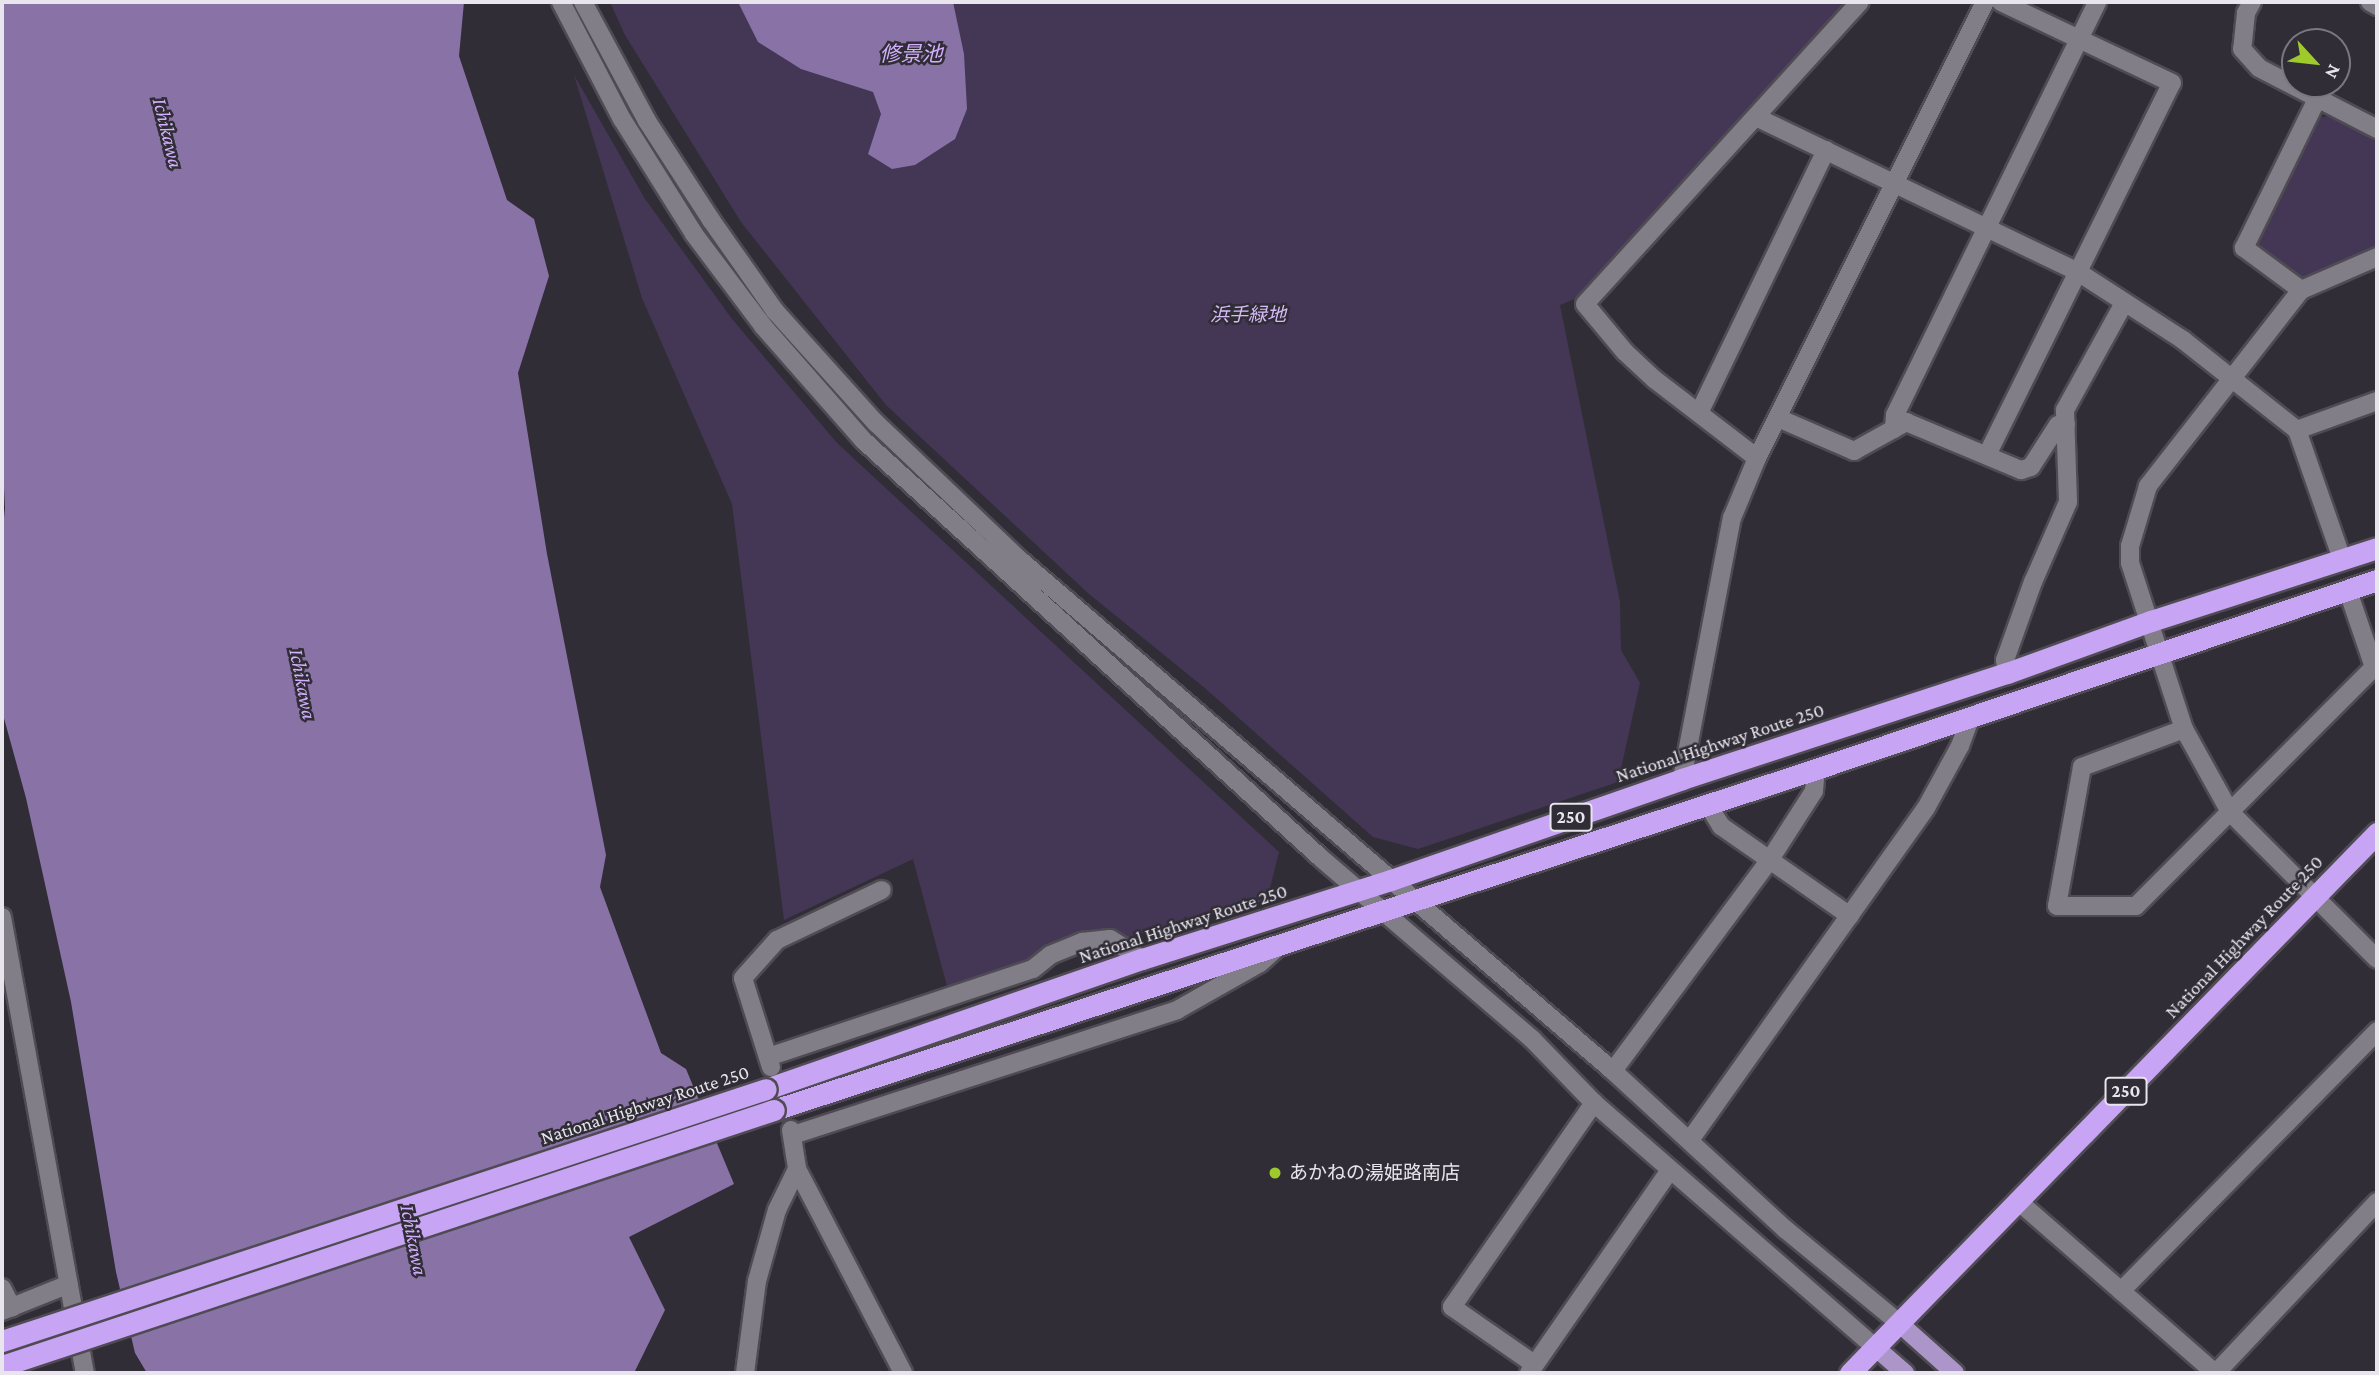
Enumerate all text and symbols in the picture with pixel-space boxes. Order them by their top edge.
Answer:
north arrow [2281,28,2351,98]
water label: 修景池 [880,41,942,67]
text: N [2321,61,2346,82]
water label: Ichikawa [147,95,189,171]
park label: 浜手緑地 [1210,304,1286,326]
water label: Ichikawa [284,646,322,722]
street label: National Highway Route 250 [1613,699,1827,787]
road number: 250 [1548,802,1594,832]
street label: National Highway Route 250 [2160,851,2328,1023]
street label: National Highway Route 250 [1076,880,1290,968]
street label: National Highway Route 250 [538,1061,752,1149]
road number: 250 [2103,1076,2149,1106]
place label: あかねの湯姫路南店 [1289,1162,1460,1184]
marker: あかねの湯姫路南店 [1267,1165,1283,1181]
water label: Ichikawa [395,1202,433,1278]

